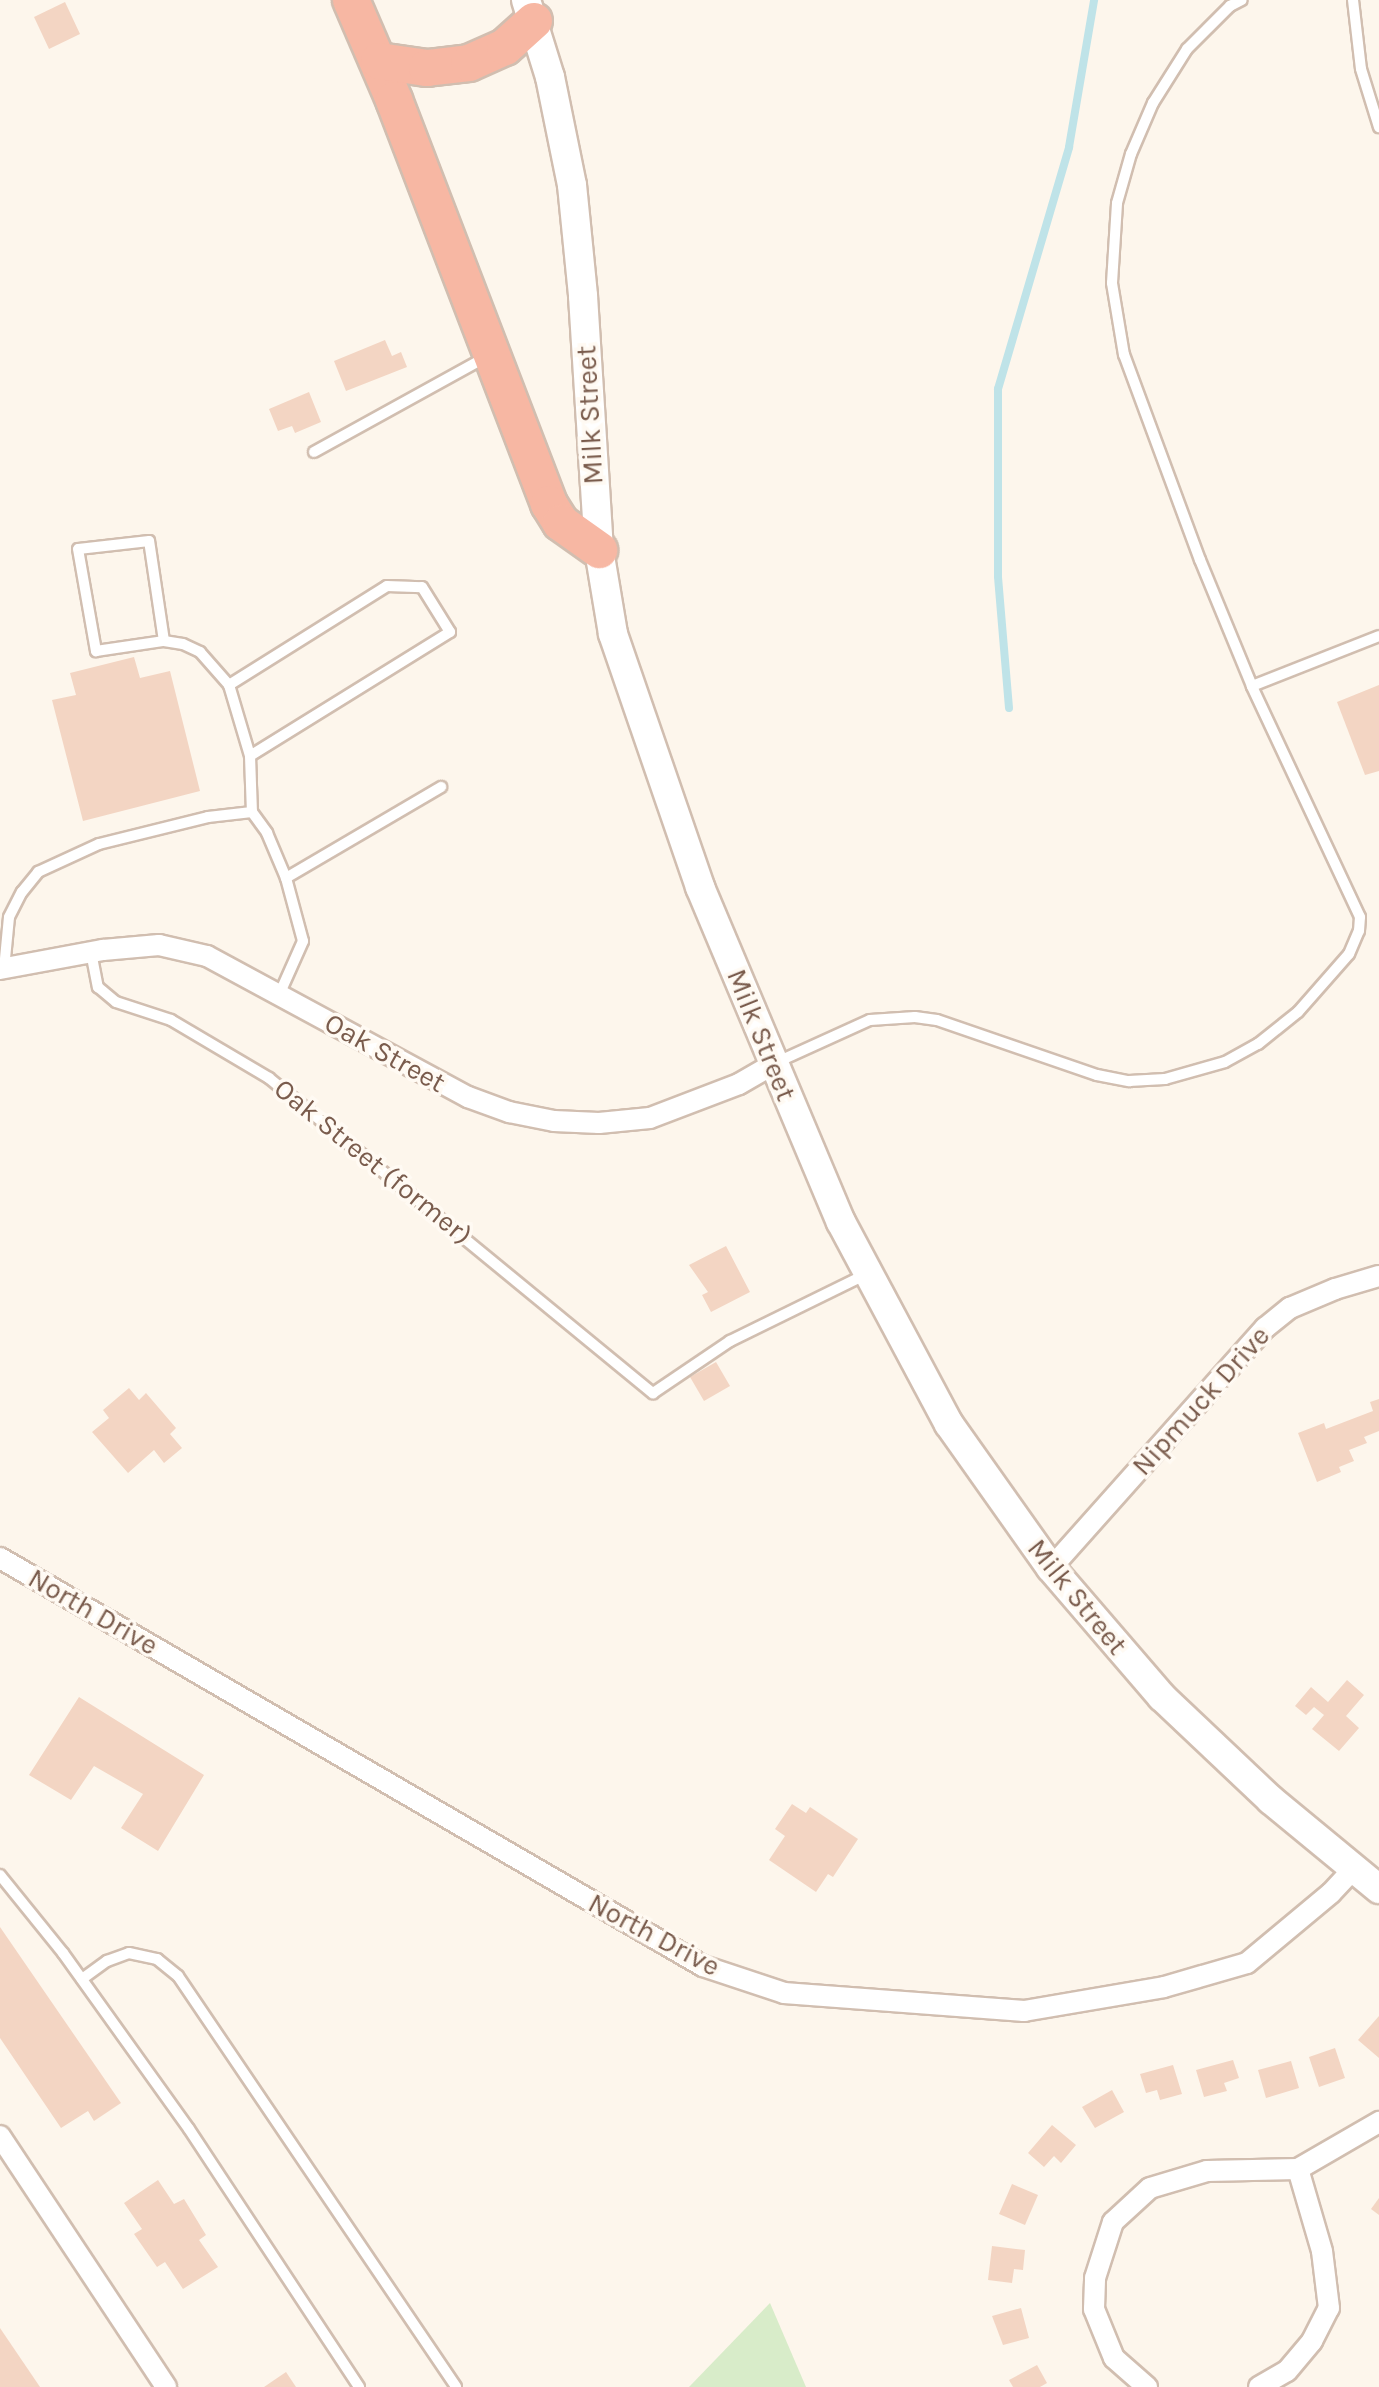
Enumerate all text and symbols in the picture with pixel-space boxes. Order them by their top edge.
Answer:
street label: Milk Street [570,345,610,485]
street label: Milk Street [719,964,803,1106]
street label: Oak Street [319,1006,451,1100]
street label: Oak Street (former) [267,1072,479,1252]
street label: Nipmuck Drive [1125,1319,1277,1483]
street label: Milk Street [1020,1532,1134,1662]
street label: North Drive [22,1561,164,1663]
street label: North Drive [583,1886,725,1984]

